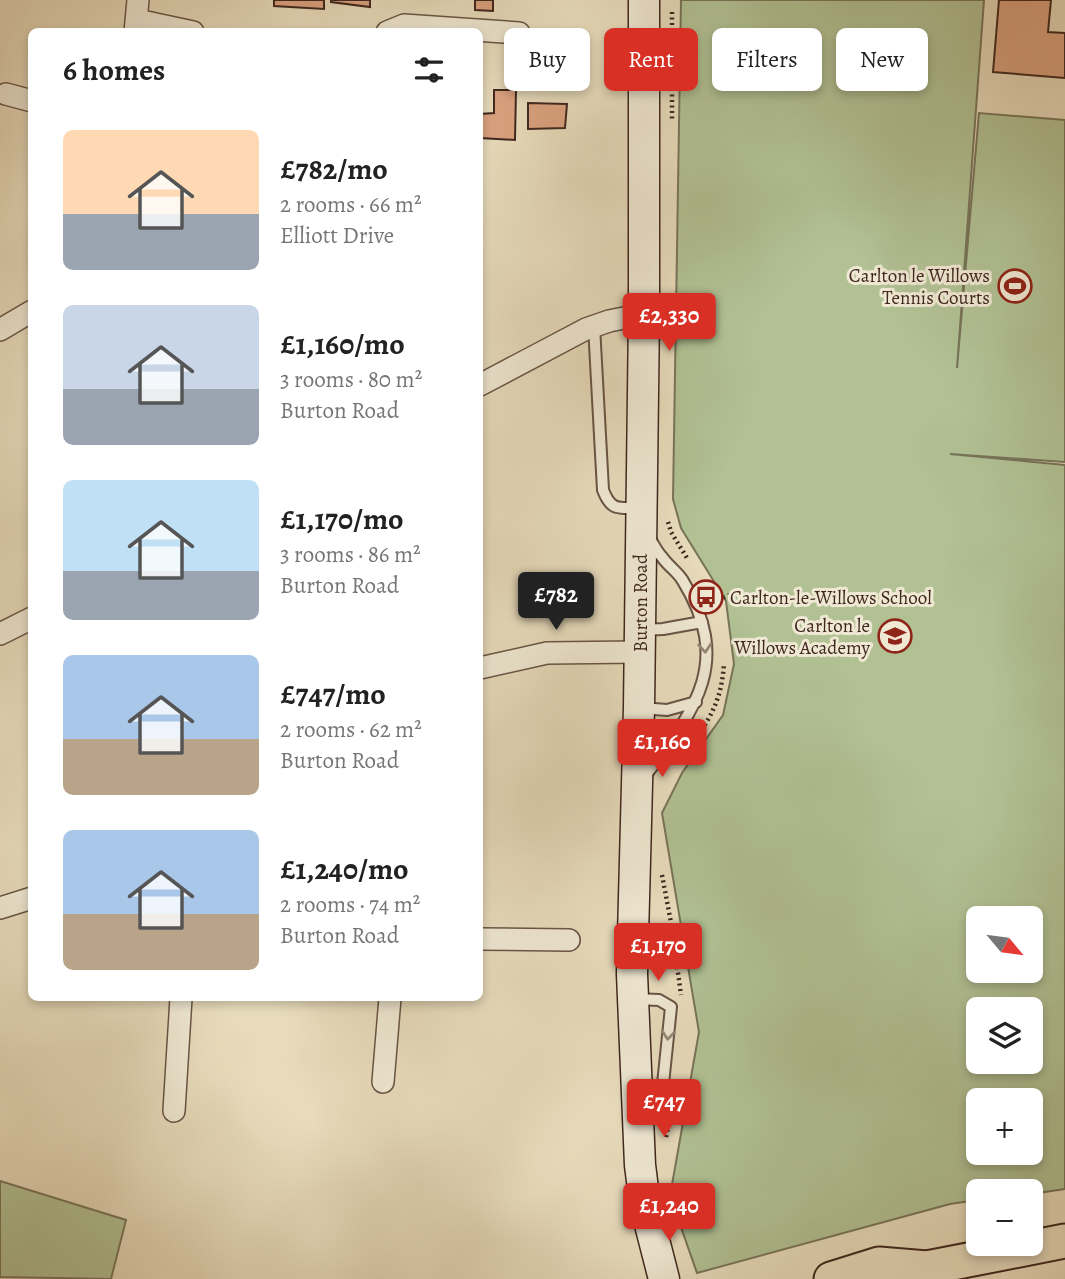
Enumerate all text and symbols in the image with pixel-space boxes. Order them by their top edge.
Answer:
chip: Buy [504,28,590,91]
chip: Rent [604,28,698,91]
chip: Filters [712,28,822,91]
chip: New [836,28,928,91]
text: 6 homes [63,50,165,90]
icon: filters [410,51,448,89]
text: £782/mo [280,149,388,189]
icon: home [119,158,203,242]
text: 2 rooms · 66 m² [280,189,422,220]
text: Elliott Drive [280,220,394,251]
place label: Carlton le Willows Tennis Courts [849,263,990,311]
sports icon: Carlton le Willows Tennis Courts [996,267,1034,305]
pin: £2,330 [612,294,726,353]
text: £2,330 [639,300,699,331]
text: £1,160/mo [280,324,405,364]
icon: home [119,333,203,417]
text: 3 rooms · 80 m² [280,364,422,395]
text: Burton Road [280,395,399,426]
text: £1,170/mo [280,499,404,539]
icon: home [119,508,203,592]
text: 3 rooms · 86 m² [280,539,421,570]
street label: Burton Road [628,553,654,652]
text: Burton Road [280,570,399,601]
pin: £782 [515,572,597,632]
bus stop icon: Carlton-le-Willows School [687,578,725,616]
text: £782 [534,579,578,610]
place label: Carlton-le-Willows School [730,585,932,611]
place label: Carlton le Willows Academy [733,613,871,661]
school or university icon: Carlton le Willows Academy [876,617,914,655]
one-way arrow [697,642,712,653]
text: £747/mo [280,674,386,714]
icon: home [119,683,203,767]
text: 2 rooms · 62 m² [280,714,422,745]
pin: £1,160 [605,720,719,779]
text: £1,160 [634,726,690,757]
text: Burton Road [280,745,399,776]
text: £1,240/mo [280,849,409,889]
icon: home [119,858,203,942]
text: 2 rooms · 74 m² [280,889,420,920]
north arrow [966,906,1043,984]
map controls [966,906,1043,1256]
text: Burton Road [280,920,399,951]
pin: £1,170 [601,923,715,983]
text: £1,170 [630,930,686,961]
button: layers [966,997,1043,1074]
one-way arrow [661,1030,676,1041]
pin: £747 [623,1080,705,1139]
text: £747 [643,1086,685,1117]
button: + [966,1088,1043,1165]
button: − [966,1179,1043,1256]
pin: £1,240 [612,1184,726,1243]
text: £1,240 [639,1190,699,1221]

